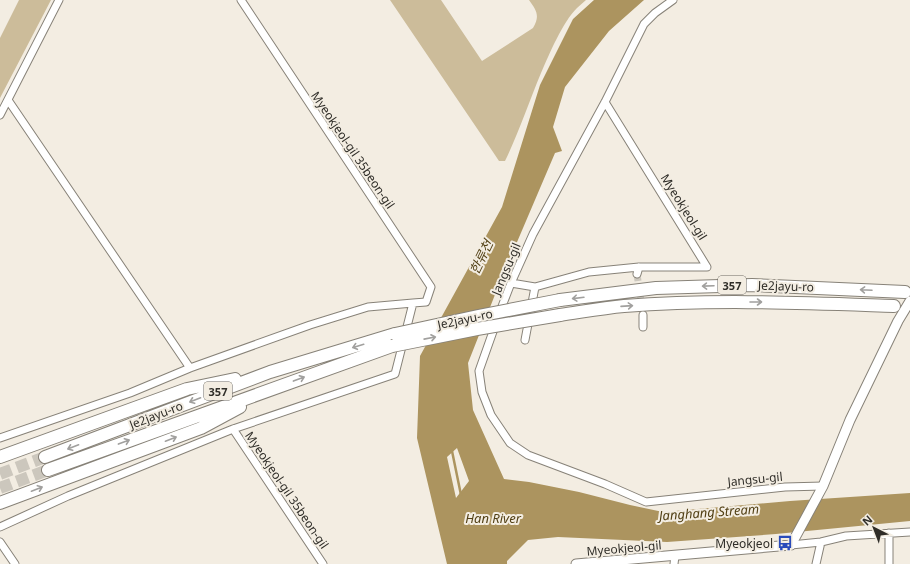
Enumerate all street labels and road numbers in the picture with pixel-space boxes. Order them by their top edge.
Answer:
street label: Myeokjeol-gil 35beon-gil [307,88,399,212]
street label: Myeokjeol-gil [657,171,711,243]
street label: Jangsu-gil [487,240,525,299]
road number: 357 [718,276,746,294]
street label: Je2jayu-ro [757,276,814,295]
street label: Je2jayu-ro [435,305,494,333]
road number: 357 [204,382,232,400]
street label: Je2jayu-ro [126,397,185,433]
street label: Myeokjeol-gil 35beon-gil [241,428,333,552]
street label: Jangsu-gil [726,468,783,490]
street label: Myeokjeol-gil [586,536,662,560]

